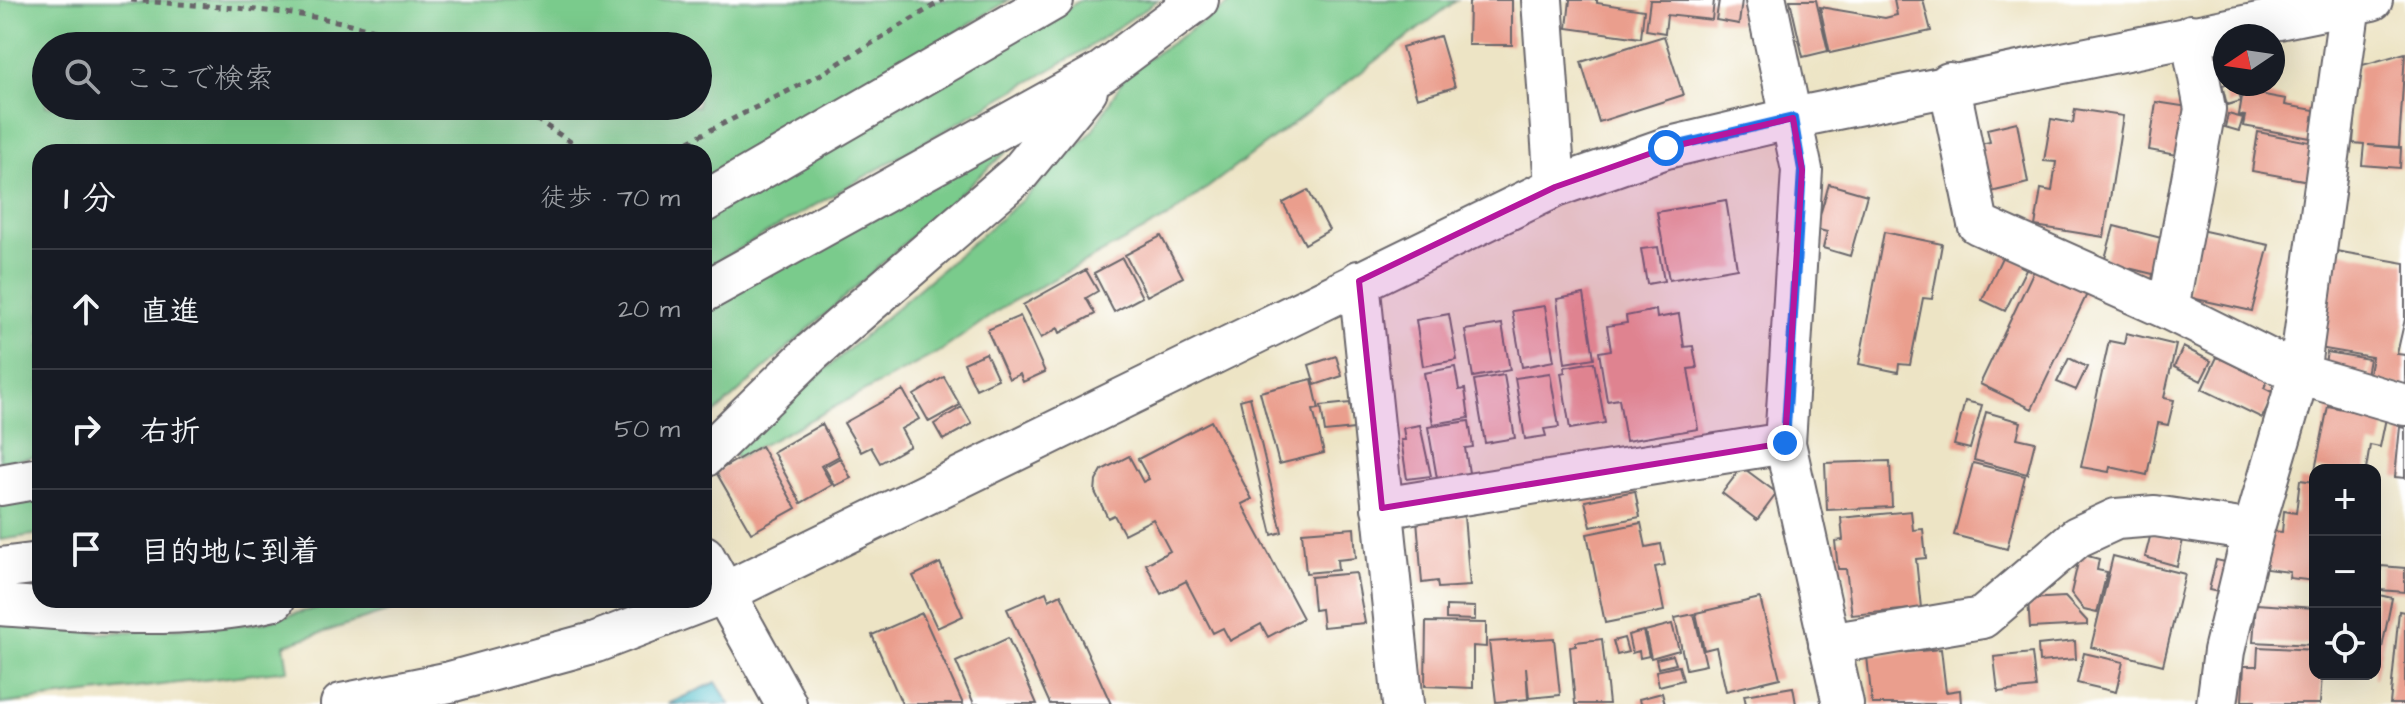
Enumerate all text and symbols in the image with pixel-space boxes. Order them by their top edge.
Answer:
north arrow [2213,24,2285,96]
search box [32,32,712,120]
icon: search [60,54,104,98]
text: ここで検索 [124,58,274,100]
route start [1648,130,1684,166]
text: 1 分 [64,175,116,223]
text: 徒歩 · 70 m [540,180,680,216]
icon: ahead [64,287,108,331]
text: 直進 [140,291,200,333]
text: 20 m [618,291,680,327]
icon: right [64,407,108,451]
text: 右折 [140,411,200,453]
text: 50 m [615,411,680,447]
route end [1767,425,1803,461]
map controls [2309,464,2381,680]
button: + [2309,464,2381,536]
icon: arrive [64,527,108,571]
text: 目的地に到着 [140,531,320,573]
button: − [2309,536,2381,608]
button: locate [2309,608,2381,680]

